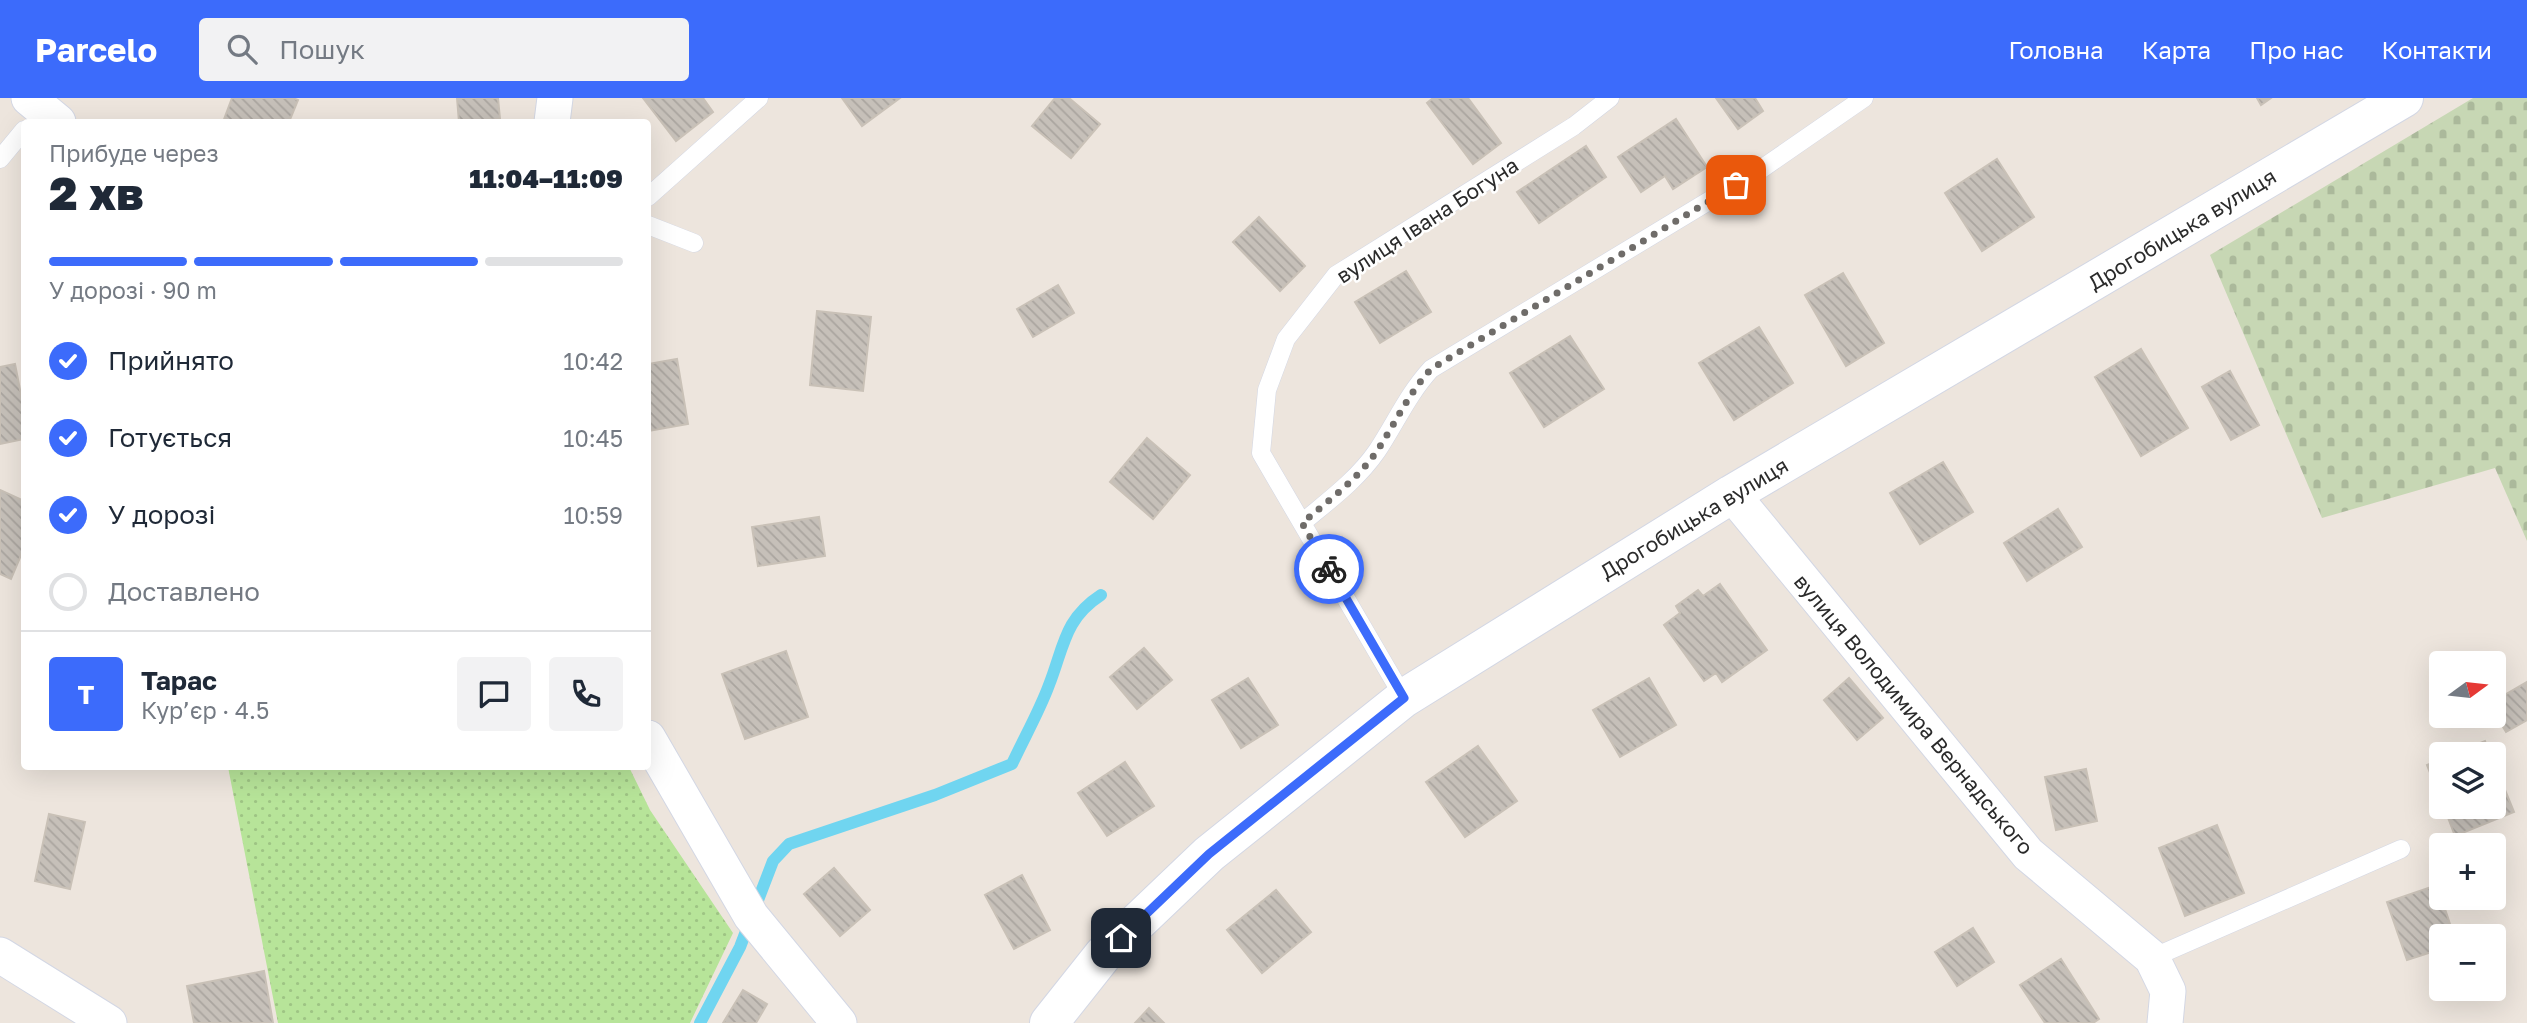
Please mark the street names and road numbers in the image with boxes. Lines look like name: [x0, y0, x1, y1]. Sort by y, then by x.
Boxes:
street label: вулиця Івана Богуна: [1331, 151, 1523, 289]
street label: Дрогобицька вулиця: [2083, 163, 2281, 295]
street label: Дрогобицька вулиця: [1595, 452, 1793, 584]
street label: вулиця Володимира Вернадського: [1789, 568, 2039, 860]

